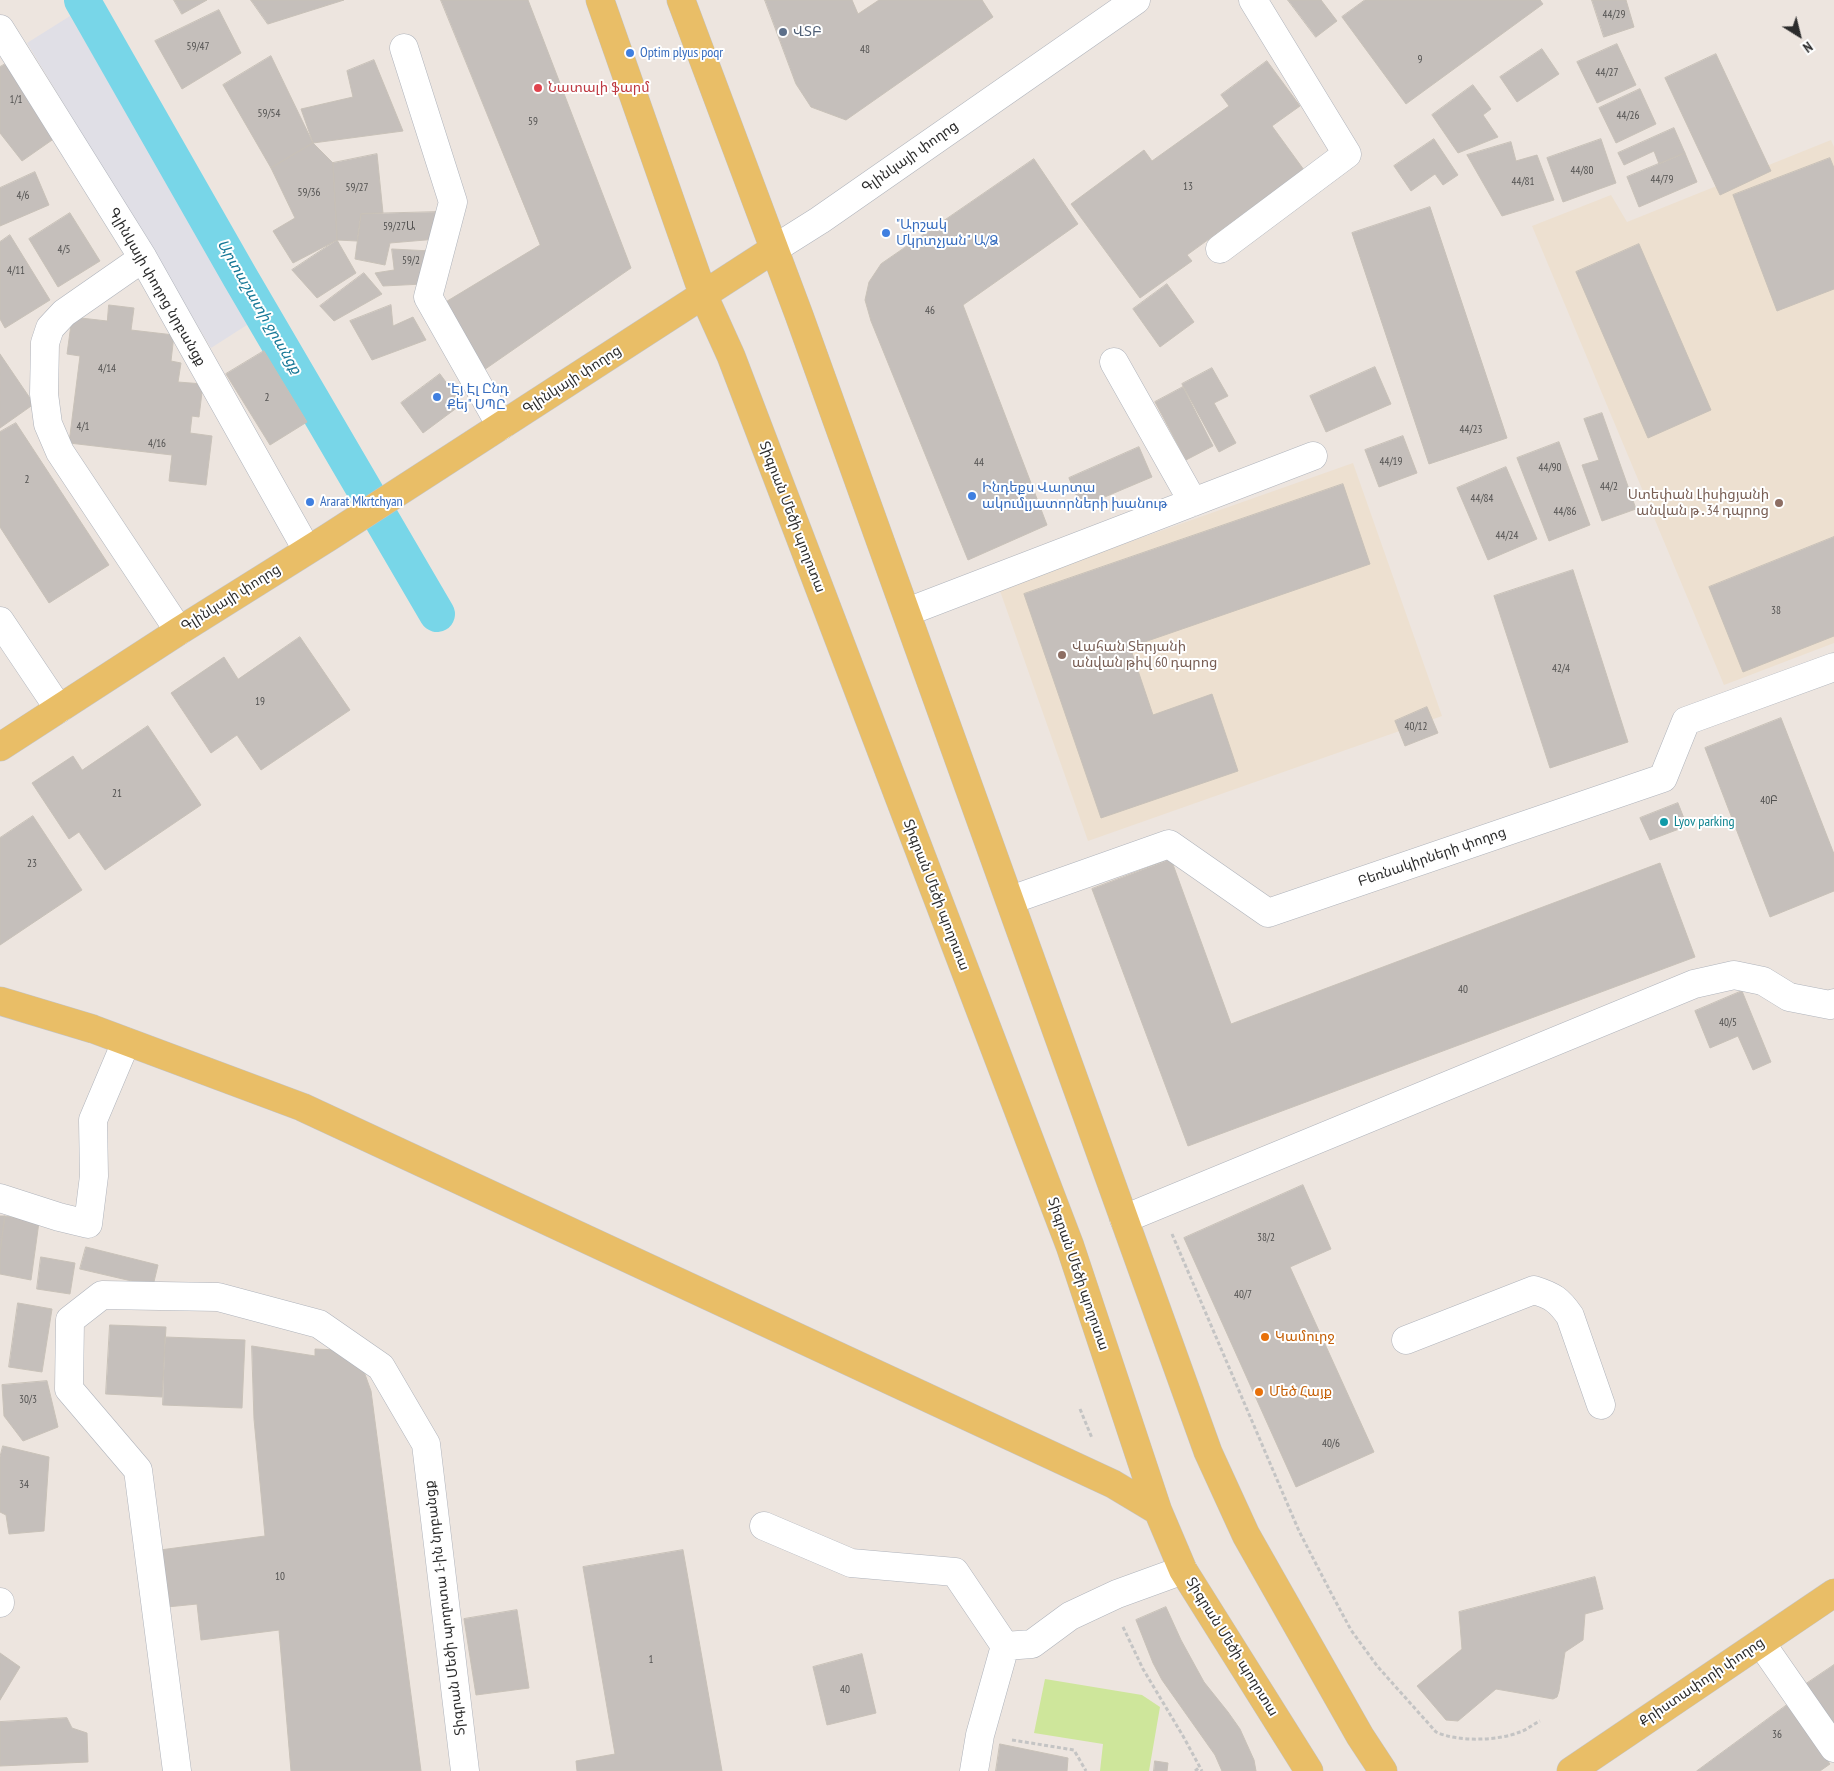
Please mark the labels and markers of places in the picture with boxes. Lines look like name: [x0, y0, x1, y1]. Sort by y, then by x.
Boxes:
place label: ՎՏԲ: [793, 24, 822, 40]
marker: ՎՏԲ: [777, 26, 789, 38]
place label: Optim plyus poqr: [640, 45, 723, 61]
marker: Optim plyus poqr: [624, 47, 636, 59]
place label: Նատալի ֆարմ: [548, 80, 650, 96]
marker: Նատալի ֆարմ: [532, 82, 544, 94]
place label: "Արշակ Մկրտչյան" Ա/Ձ: [896, 217, 999, 250]
marker: "Արշակ Մկրտչյան" Ա/Ձ: [880, 227, 892, 239]
place label: "Էյ Էլ Ընդ Քեյ" ՍՊԸ: [447, 381, 509, 414]
marker: "Էյ Էլ Ընդ Քեյ" ՍՊԸ: [431, 391, 443, 403]
place label: Ինդեքս Վարտա ակումլյատորների խանութ: [982, 480, 1167, 512]
place label: Ստեփան Լիսիցյանի անվան թ․34 դպրոց: [1628, 487, 1769, 520]
marker: Ինդեքս Վարտա ակումլյատորների խանութ: [966, 490, 978, 502]
place label: Ararat Mkrtchyan: [320, 494, 403, 510]
marker: Ararat Mkrtchyan: [304, 496, 316, 508]
marker: Ստեփան Լիսիցյանի անվան թ․34 դպրոց: [1773, 497, 1785, 509]
place label: Վահան Տերյանի անվան թիվ 60 դպրոց: [1072, 639, 1217, 672]
marker: Վահան Տերյանի անվան թիվ 60 դպրոց: [1056, 649, 1068, 661]
place label: Lyov parking: [1674, 814, 1734, 830]
marker: Lyov parking: [1658, 816, 1670, 828]
place label: Կամուրջ: [1275, 1329, 1334, 1345]
marker: Կամուրջ: [1259, 1331, 1271, 1343]
place label: Մեծ Հայք: [1269, 1384, 1332, 1400]
marker: Մեծ Հայք: [1253, 1386, 1265, 1398]

